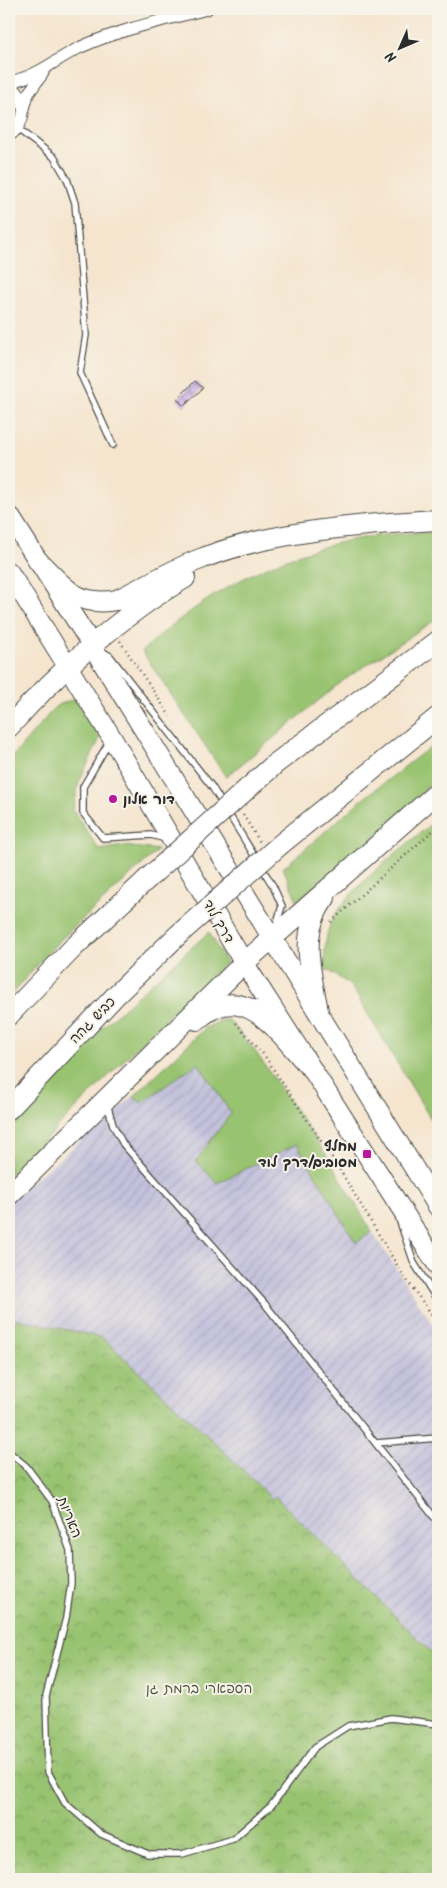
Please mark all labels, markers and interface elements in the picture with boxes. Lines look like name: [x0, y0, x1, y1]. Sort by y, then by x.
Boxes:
north arrow: [374, 22, 424, 72]
text: N: [380, 45, 402, 67]
place label: דור אלון: [123, 789, 175, 811]
marker: דור אלון: [107, 793, 119, 805]
street label: דרך לוד: [197, 895, 240, 948]
street label: כביש גהה: [64, 992, 121, 1049]
place label: מחלף מסובים/דרך לוד: [258, 1136, 357, 1174]
marker: מחלף מסובים/דרך לוד: [361, 1148, 373, 1160]
street label: האריות: [50, 1492, 87, 1542]
park label: הספארי ברמת גן: [146, 1678, 252, 1700]

